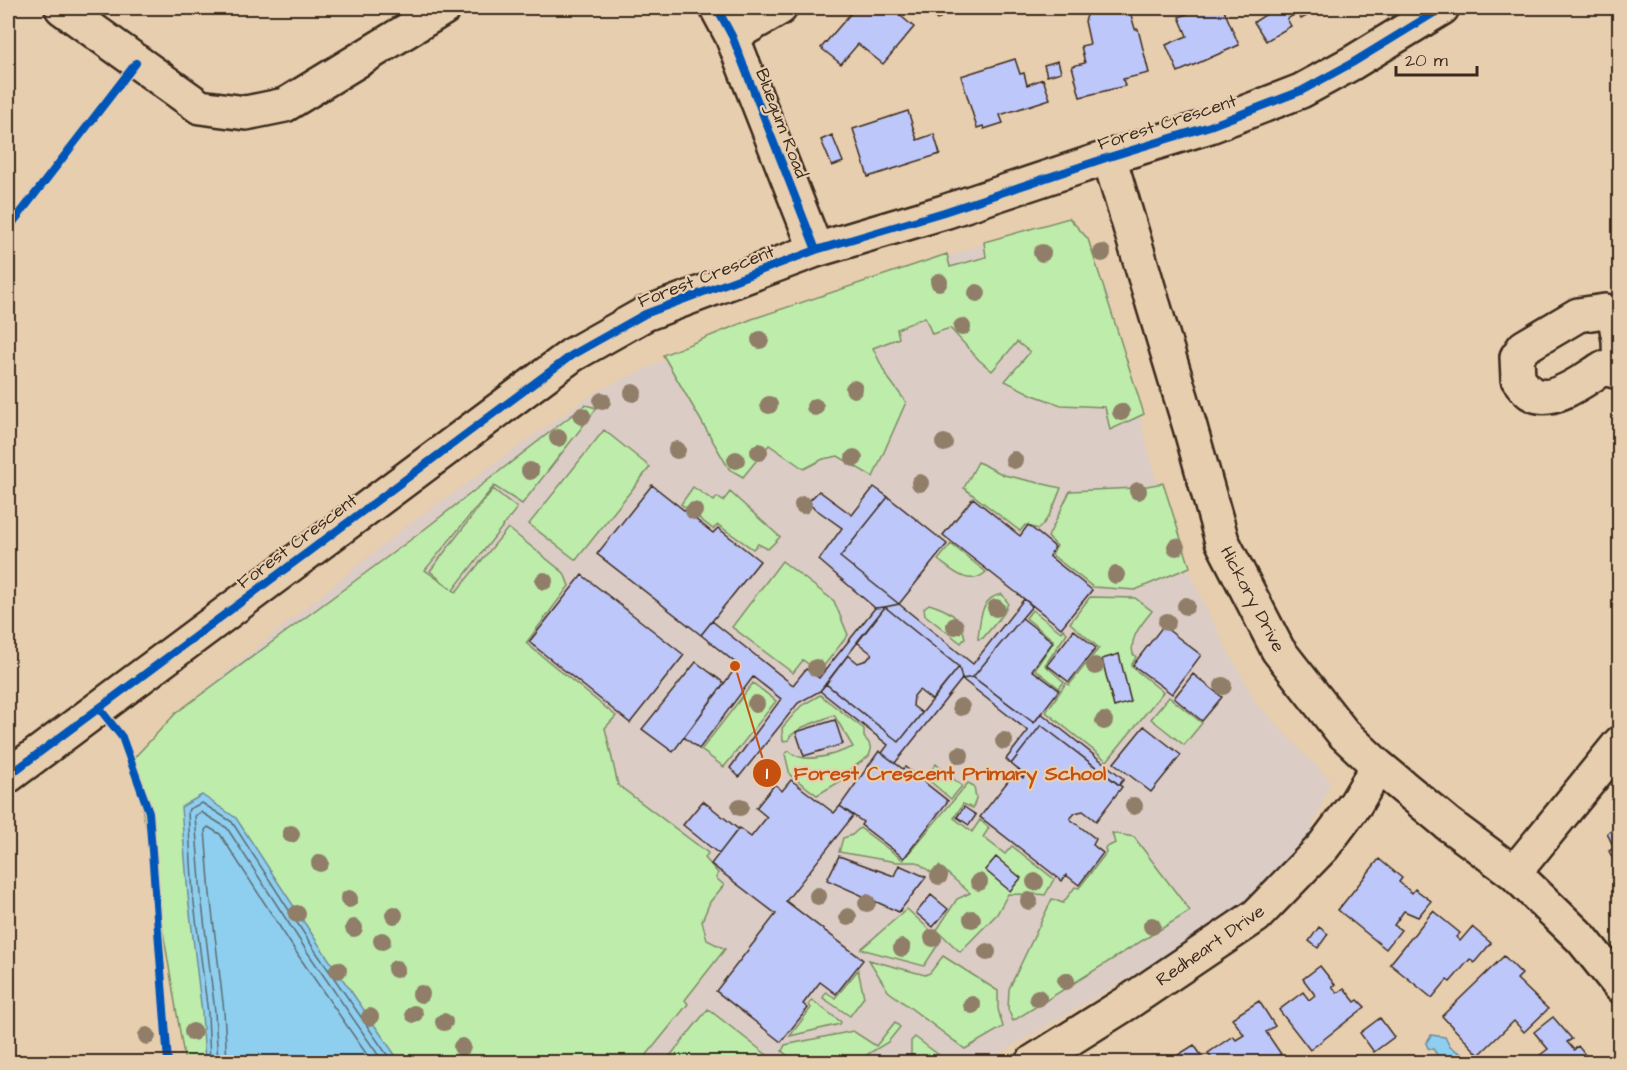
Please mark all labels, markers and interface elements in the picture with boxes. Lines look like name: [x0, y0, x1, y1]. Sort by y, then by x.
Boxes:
scale bar: [1396, 39, 1477, 77]
text: 20 m: [1405, 48, 1448, 73]
street label: Bluegum Road: [748, 65, 814, 182]
street label: Forest Crescent: [1095, 88, 1240, 157]
street label: Forest Crescent: [634, 239, 779, 314]
street label: Forest Crescent: [232, 487, 363, 595]
street label: Hickory Drive: [1213, 542, 1291, 657]
callout: Forest Crescent Primary School: [752, 754, 1119, 792]
text: Forest Crescent Primary School: [794, 760, 1106, 789]
text: 1: [766, 761, 769, 786]
street label: Redheart Drive: [1151, 898, 1270, 992]

